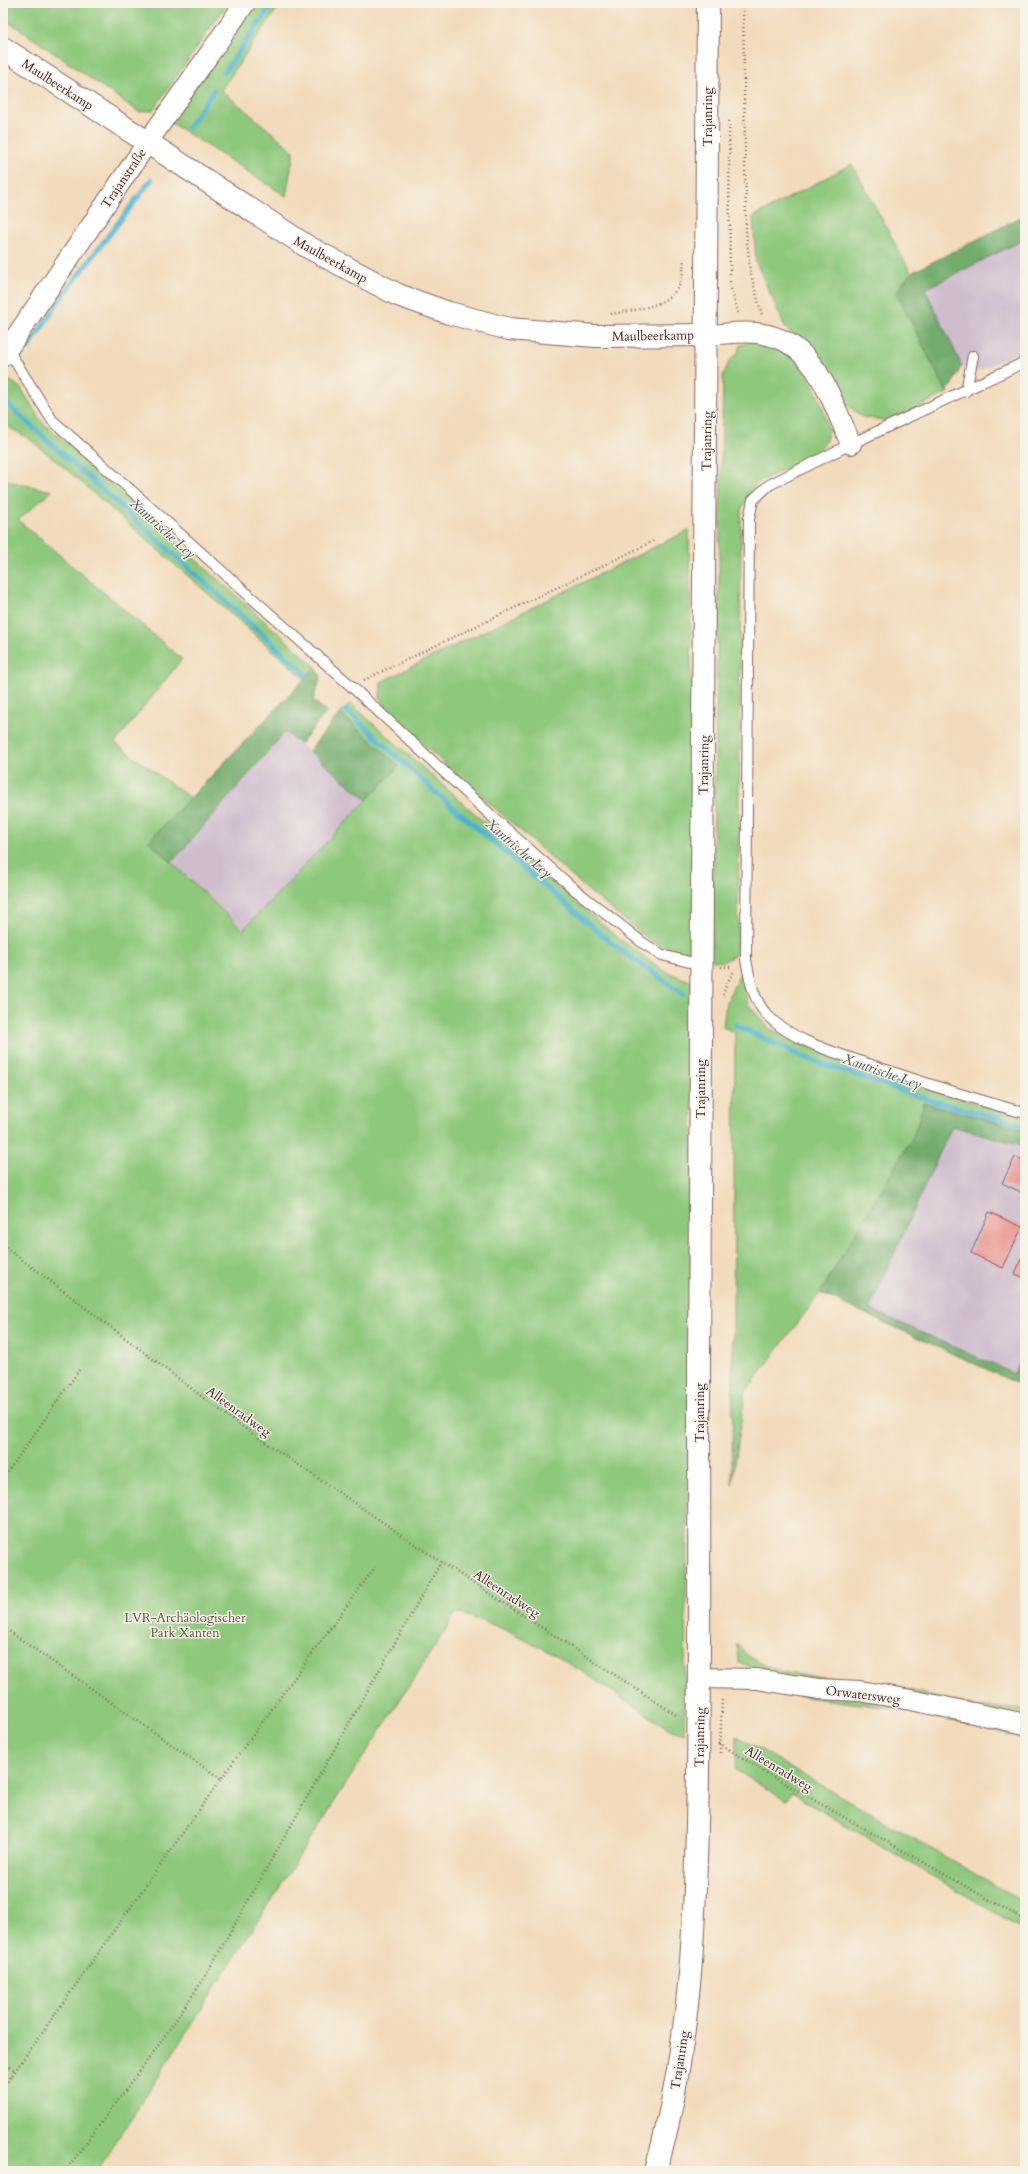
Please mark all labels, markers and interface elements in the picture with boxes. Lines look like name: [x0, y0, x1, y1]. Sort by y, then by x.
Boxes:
street label: Maulbeerkamp: [18, 55, 97, 115]
street label: Trajanring: [699, 86, 717, 147]
street label: Trajanstraße: [97, 145, 151, 212]
street label: Maulbeerkamp: [290, 232, 371, 288]
street label: Maulbeerkamp: [612, 326, 694, 346]
street label: Trajanring: [697, 410, 717, 471]
water label: Xantrische Ley: [126, 494, 200, 563]
street label: Trajanring: [694, 734, 714, 795]
water label: Xantrische Ley: [481, 814, 556, 883]
water label: Xantrische Ley: [840, 1049, 924, 1094]
street label: Trajanring: [692, 1058, 710, 1119]
street label: Alleenradweg: [202, 1382, 275, 1442]
street label: Trajanring: [691, 1382, 709, 1443]
street label: Alleenradweg: [470, 1566, 544, 1622]
park label: LVR-Archäologischer Park Xanten: [124, 1609, 246, 1642]
street label: Orwatersweg: [825, 1682, 902, 1709]
street label: Trajanring: [690, 1706, 710, 1767]
street label: Alleenradweg: [741, 1742, 816, 1796]
street label: Trajanring: [666, 2029, 694, 2091]

